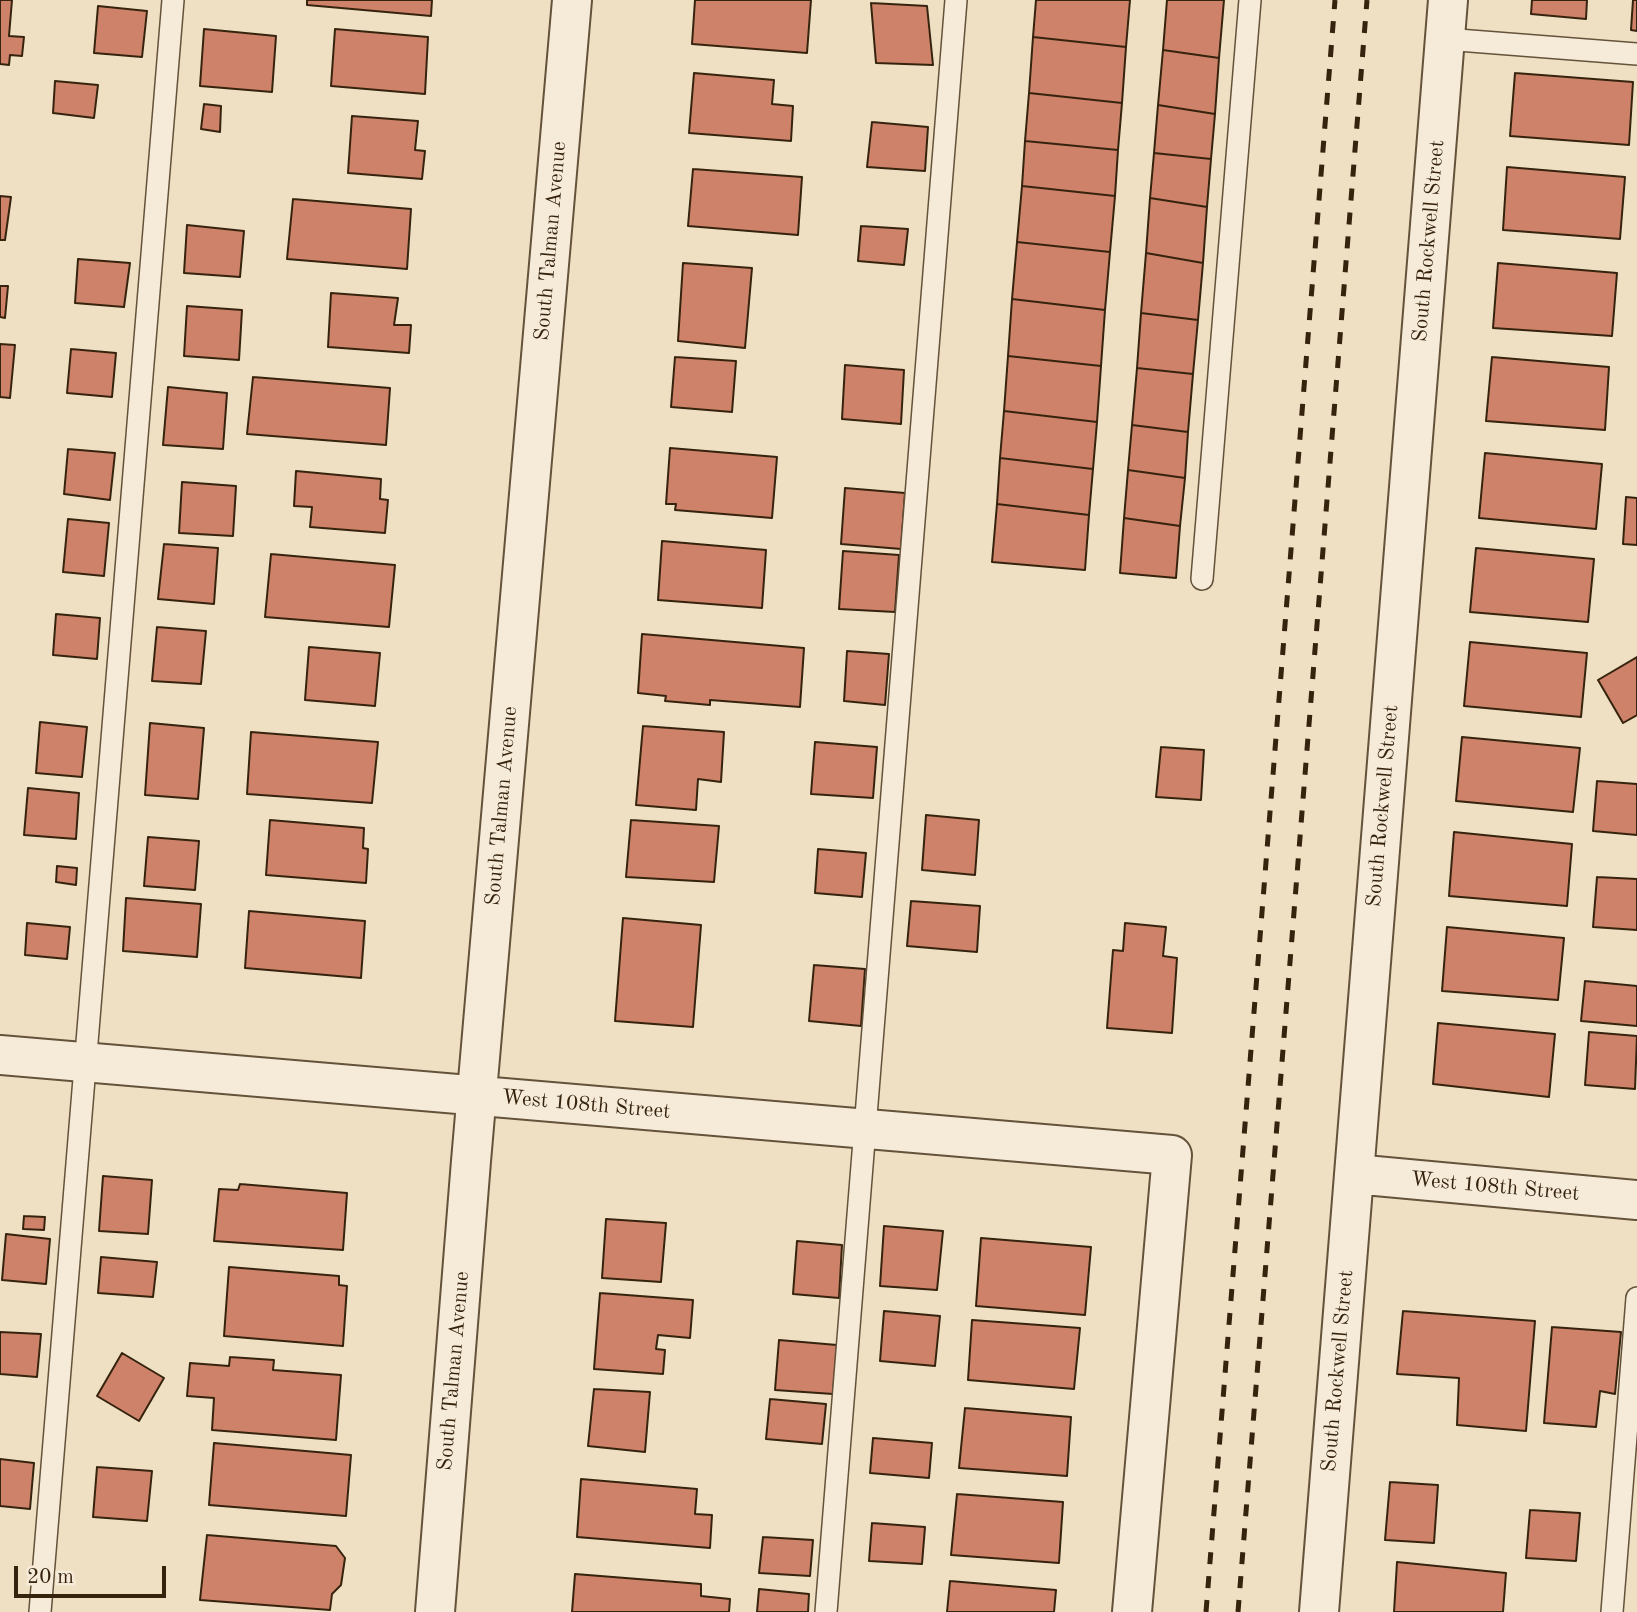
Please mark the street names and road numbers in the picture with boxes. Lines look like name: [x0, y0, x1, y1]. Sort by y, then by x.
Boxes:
street label: South Rockwell Street: [1408, 139, 1450, 343]
street label: South Talman Avenue: [530, 140, 572, 342]
street label: South Rockwell Street: [1362, 704, 1404, 908]
street label: South Talman Avenue: [481, 705, 523, 907]
street label: West 108th Street: [501, 1085, 671, 1125]
street label: West 108th Street: [1410, 1167, 1580, 1207]
street label: South Rockwell Street: [1317, 1269, 1359, 1473]
street label: South Talman Avenue: [433, 1270, 475, 1472]

